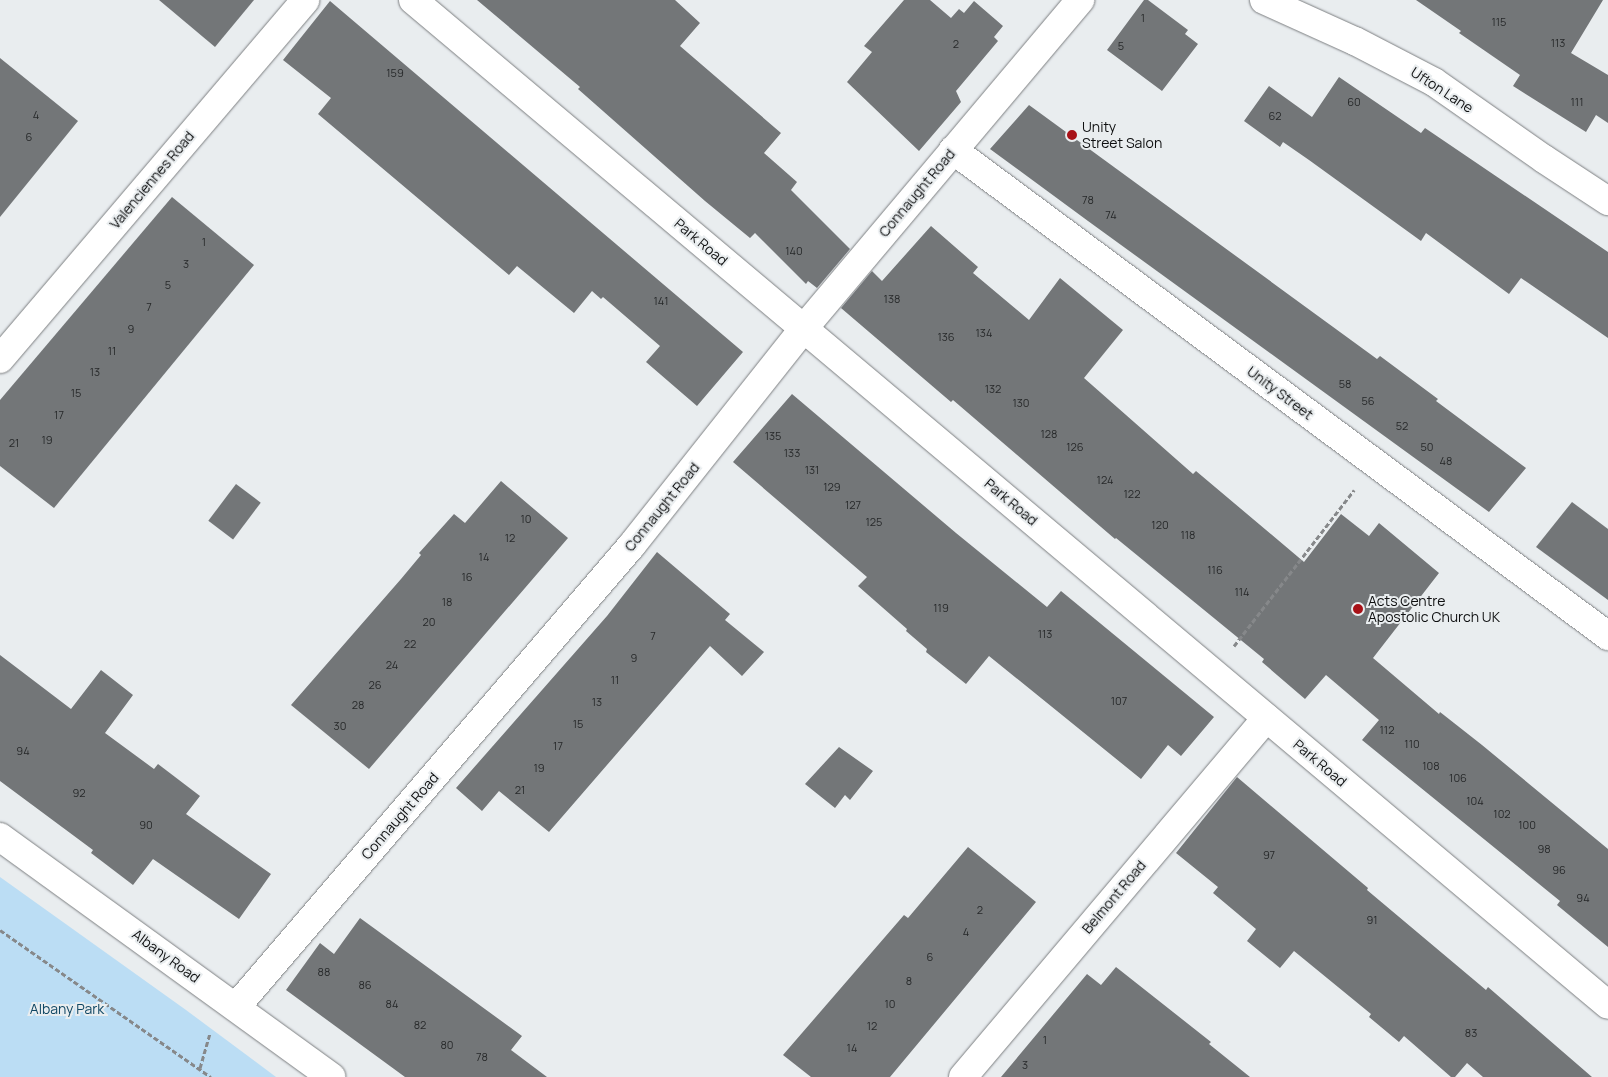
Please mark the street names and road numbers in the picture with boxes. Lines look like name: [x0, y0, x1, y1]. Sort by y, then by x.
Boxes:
street label: Ufton Lane: [1408, 64, 1476, 116]
street label: Valenciennes Road: [106, 128, 198, 232]
street label: Connaught Road: [875, 146, 959, 240]
street label: Park Road: [671, 215, 731, 269]
street label: Unity Street: [1244, 363, 1316, 423]
street label: Connaught Road: [621, 459, 703, 555]
street label: Park Road: [981, 475, 1041, 529]
street label: Park Road: [1290, 736, 1350, 790]
street label: Connaught Road: [358, 769, 442, 863]
street label: Belmont Road: [1079, 857, 1149, 937]
street label: Albany Road: [129, 926, 203, 986]

